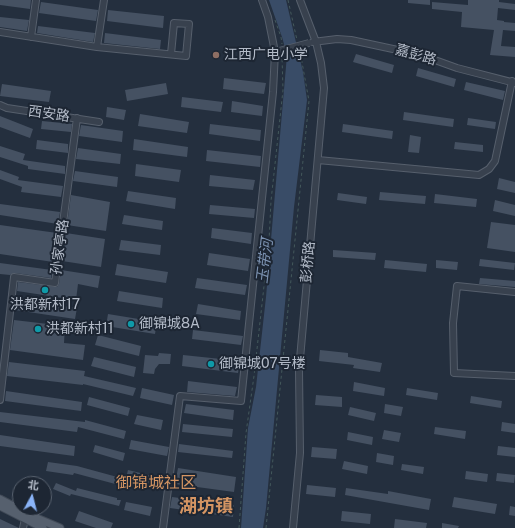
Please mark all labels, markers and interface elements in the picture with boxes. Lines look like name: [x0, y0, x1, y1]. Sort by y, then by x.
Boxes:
street label: 嘉彭路: [393, 41, 439, 69]
place label: 江西广电小学: [224, 47, 308, 63]
marker: 江西广电小学: [211, 50, 221, 60]
street label: 西安路: [27, 103, 71, 125]
street label: 孙家亭路: [48, 218, 72, 276]
water label: 玉带河: [253, 238, 277, 284]
street label: 彭桥路: [298, 240, 318, 284]
marker: 洪都新村17: [40, 285, 50, 295]
place label: 洪都新村17: [10, 297, 80, 313]
place label: 御锦城8A: [139, 316, 200, 332]
marker: 御锦城8A: [126, 319, 136, 329]
place label: 洪都新村11: [46, 321, 113, 337]
marker: 洪都新村11: [33, 324, 43, 334]
place label: 御锦城07号楼: [219, 356, 306, 372]
marker: 御锦城07号楼: [206, 359, 216, 369]
district label: 御锦城社区: [116, 473, 196, 493]
north arrow: [12, 476, 52, 516]
text: 北: [27, 478, 40, 492]
district label: 湖坊镇: [179, 495, 233, 517]

